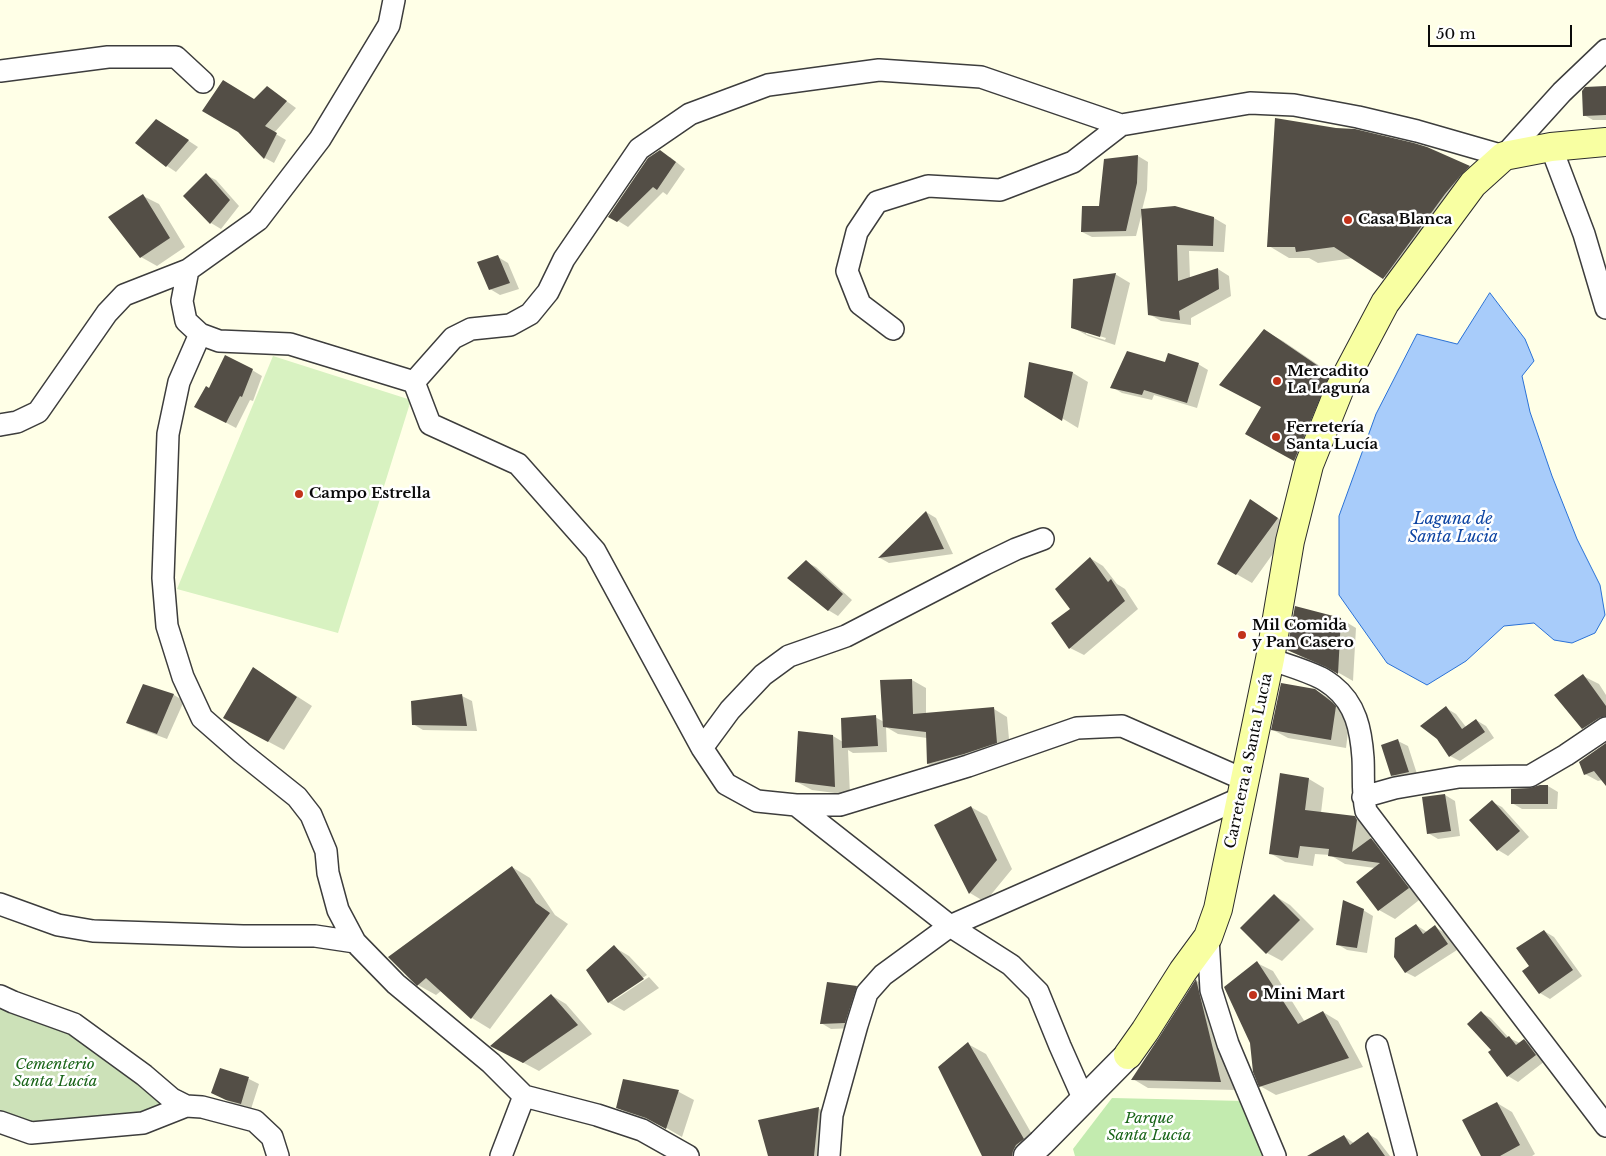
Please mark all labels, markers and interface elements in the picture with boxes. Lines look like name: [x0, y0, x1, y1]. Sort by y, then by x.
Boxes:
scale bar: [1431, 15, 1575, 47]
text: 50 m: [1436, 24, 1476, 43]
place label: Casa Blanca: [1358, 211, 1452, 229]
marker: Casa Blanca: [1342, 214, 1354, 226]
place label: Mercadito La Laguna: [1287, 363, 1370, 398]
marker: Mercadito La Laguna: [1271, 375, 1283, 387]
place label: Ferretería Santa Lucía: [1286, 419, 1378, 454]
marker: Ferretería Santa Lucía: [1270, 431, 1282, 443]
place label: Campo Estrella: [309, 485, 430, 503]
marker: Campo Estrella: [293, 488, 305, 500]
water label: Laguna de Santa Lucia: [1408, 509, 1498, 547]
place label: Mil Comida y Pan Casero: [1252, 617, 1354, 652]
marker: Mil Comida y Pan Casero: [1236, 629, 1248, 641]
street label: Carretera a Santa Lucía: [1222, 672, 1276, 850]
place label: Mini Mart: [1263, 986, 1345, 1004]
marker: Mini Mart: [1247, 989, 1259, 1001]
park label: Cementerio Santa Lucía: [13, 1056, 97, 1091]
park label: Parque Santa Lucía: [1107, 1110, 1191, 1145]

